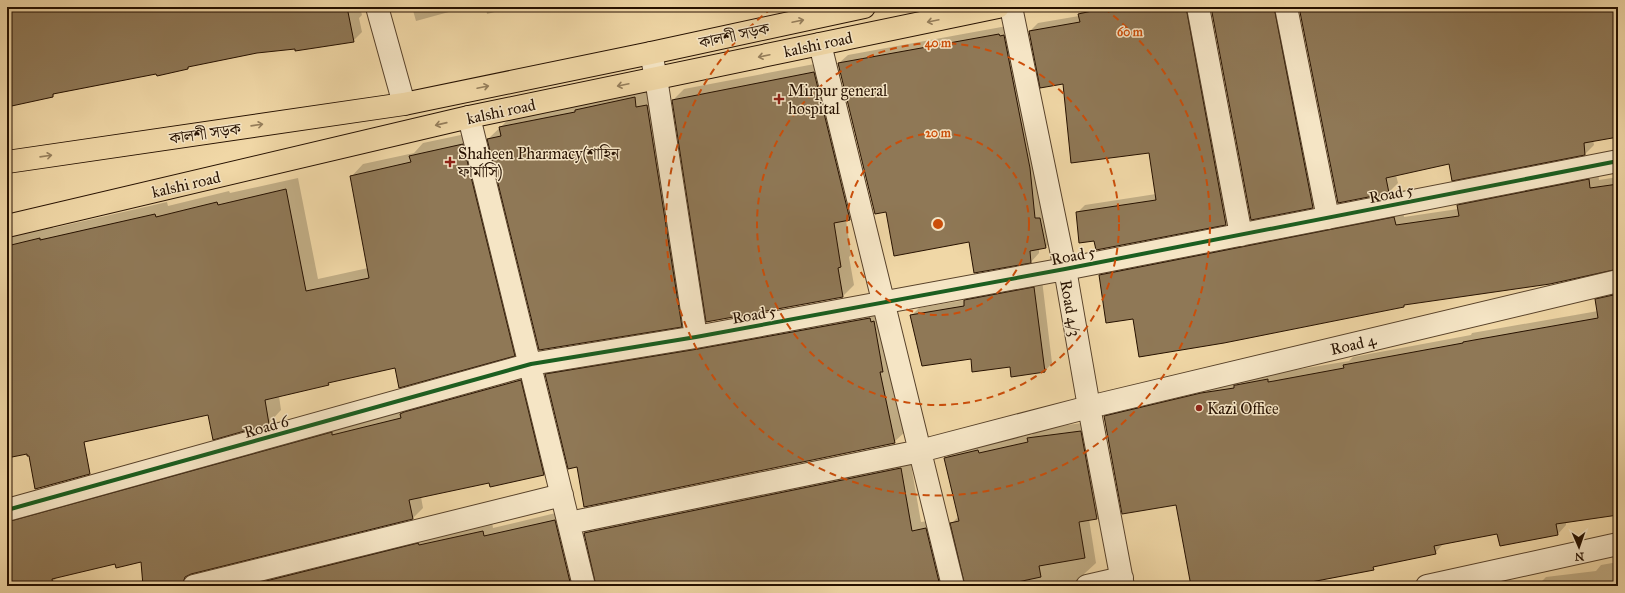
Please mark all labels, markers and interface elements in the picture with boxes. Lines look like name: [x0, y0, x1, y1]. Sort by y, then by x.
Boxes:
one-way arrow: [791, 17, 804, 25]
one-way arrow: [926, 17, 939, 25]
street label: কালশী সড়ক: [696, 19, 772, 52]
text: 60 m: [1117, 25, 1144, 39]
street label: kalshi road: [782, 28, 854, 61]
text: 40 m: [925, 36, 952, 51]
one-way arrow: [758, 52, 771, 60]
one-way arrow: [617, 81, 630, 89]
place label: Mirpur general hospital: [788, 81, 888, 118]
one-way arrow: [476, 83, 489, 91]
marker: Mirpur general hospital: [773, 93, 785, 105]
street label: kalshi road: [465, 95, 537, 128]
street label: কালশী সড়ক: [167, 119, 243, 148]
one-way arrow: [435, 120, 448, 128]
one-way arrow: [250, 121, 263, 129]
text: 20 m: [925, 126, 952, 140]
place label: Shaheen Pharmacy(শাহিন ফার্মাসি): [457, 144, 620, 182]
one-way arrow: [39, 152, 52, 160]
marker: Shaheen Pharmacy(শাহিন ফার্মাসি): [445, 157, 455, 167]
street label: kalshi road: [150, 167, 222, 202]
street label: Road 5: [1367, 180, 1416, 207]
centre of rings: [931, 217, 945, 231]
street label: Road 5: [1049, 242, 1098, 269]
street label: Road 4/3: [1056, 278, 1085, 338]
street label: Road 5: [730, 301, 778, 328]
street label: Road 4: [1328, 330, 1379, 359]
place label: Kazi Office: [1207, 399, 1279, 418]
marker: Kazi Office: [1194, 403, 1204, 413]
street label: Road 6: [242, 411, 292, 442]
north arrow: [1559, 527, 1599, 567]
text: N: [1574, 550, 1584, 563]

